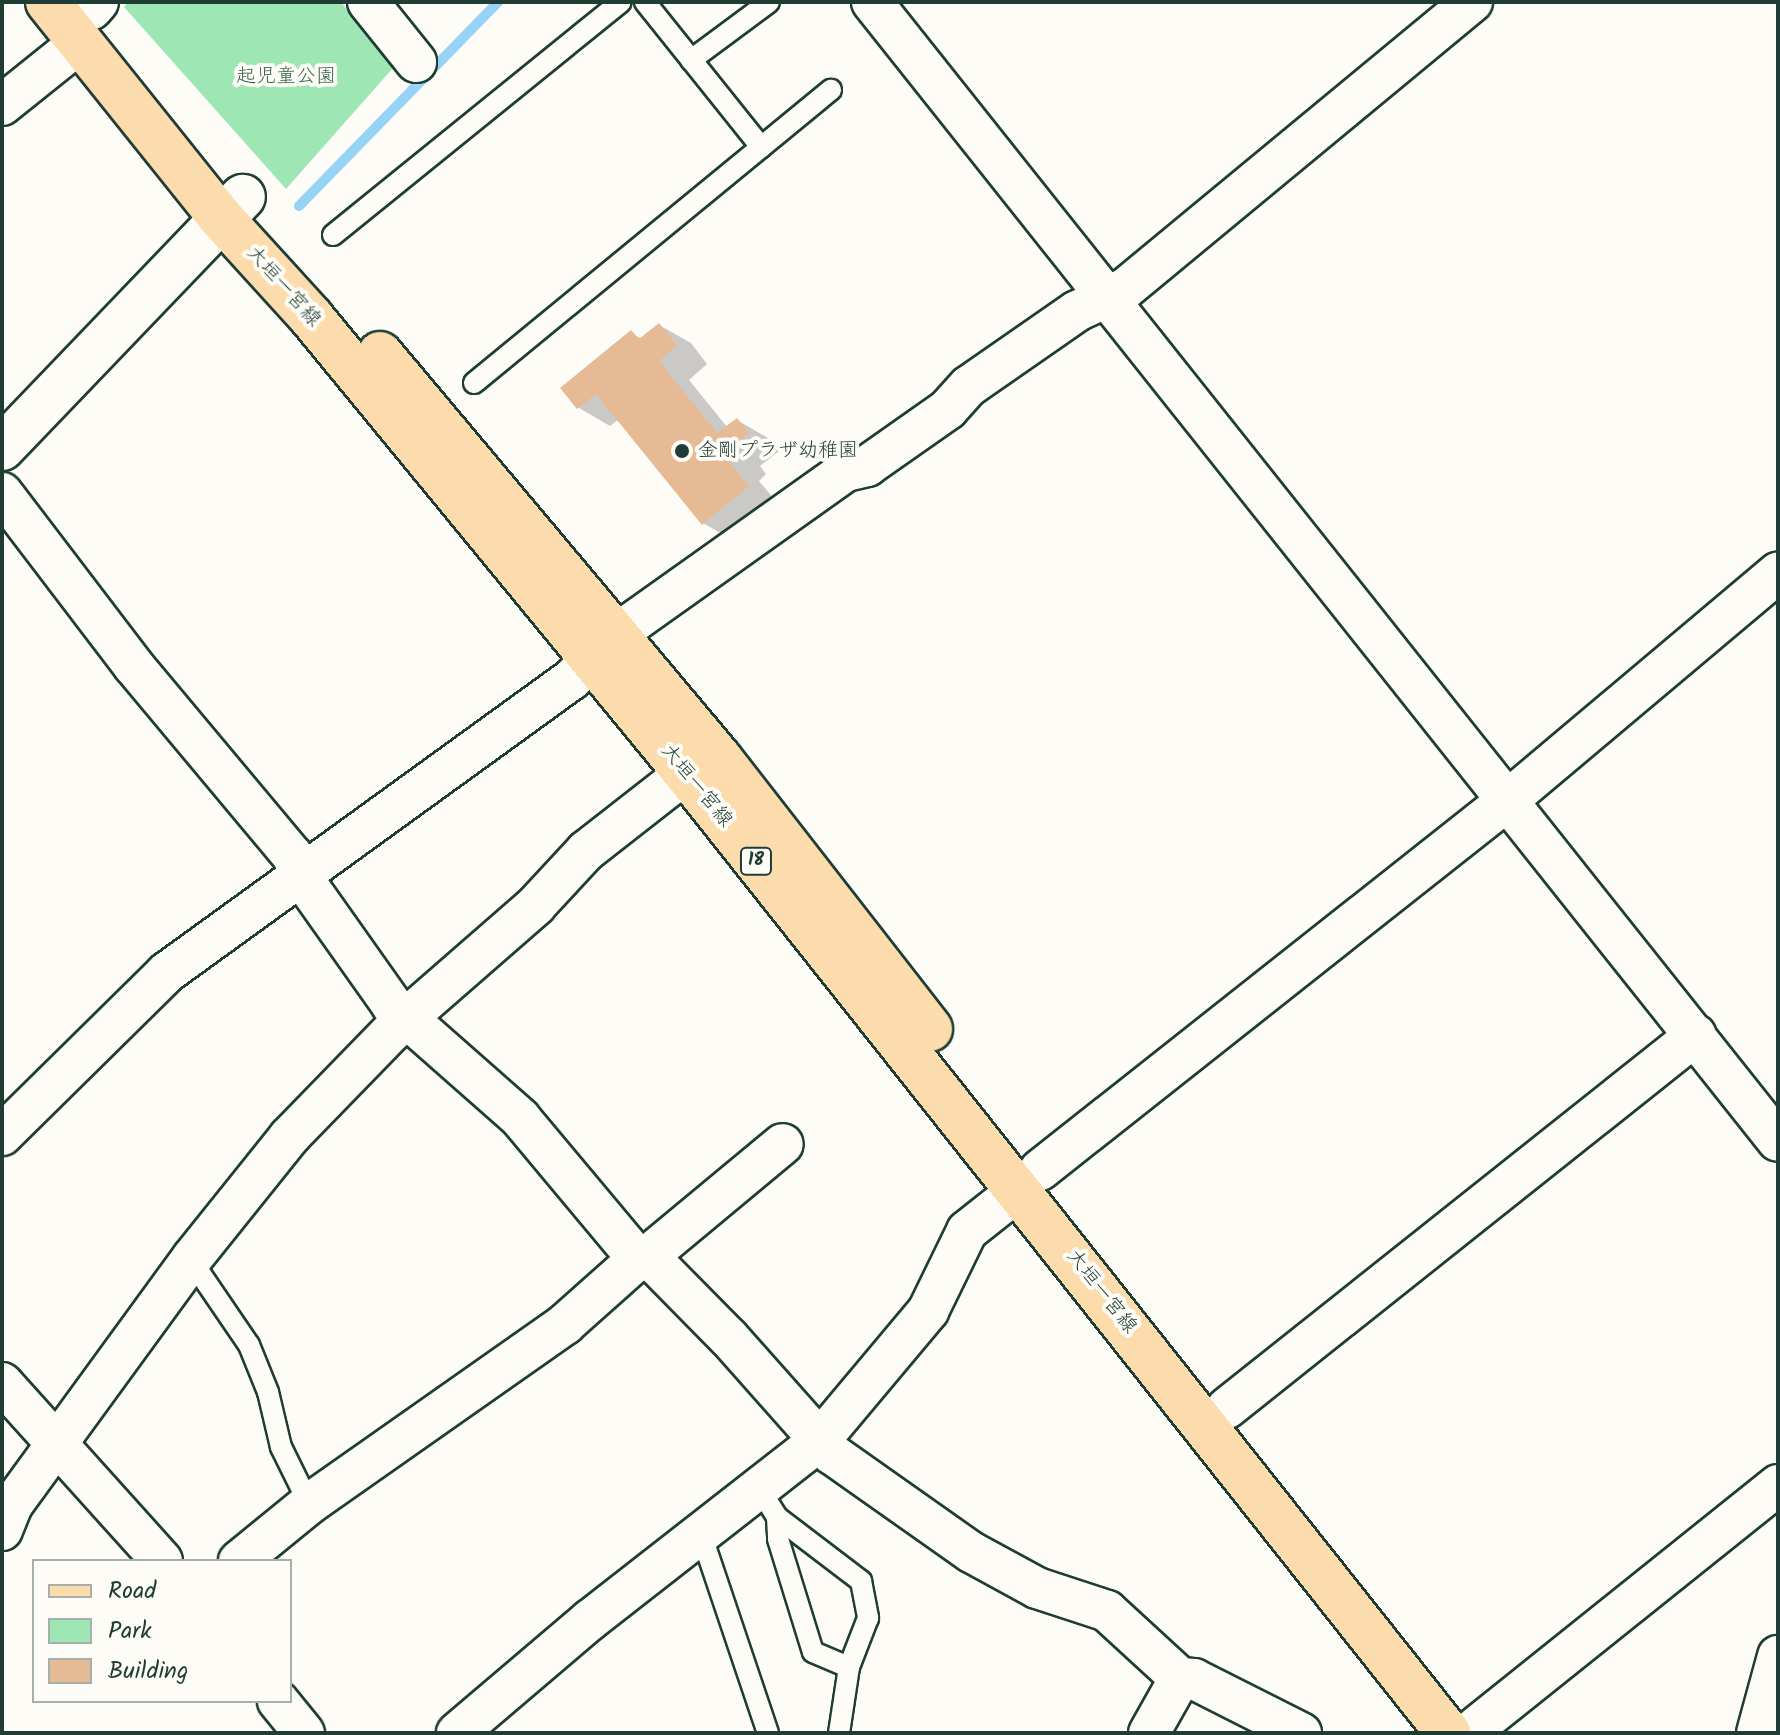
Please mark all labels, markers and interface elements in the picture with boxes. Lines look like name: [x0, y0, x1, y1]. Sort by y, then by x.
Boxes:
park label: 起児童公園: [236, 65, 336, 89]
street label: 大垣一宮線: [241, 242, 325, 332]
place label: 金剛プラザ幼稚園: [698, 439, 858, 463]
marker: 金剛プラザ幼稚園: [673, 442, 691, 460]
street label: 大垣一宮線: [655, 740, 737, 832]
road number: 18: [738, 847, 774, 875]
street label: 大垣一宮線: [1061, 1245, 1141, 1339]
legend: [32, 1559, 292, 1703]
text: Road: [108, 1572, 156, 1611]
text: Park: [108, 1612, 152, 1651]
text: Building: [108, 1652, 188, 1691]

